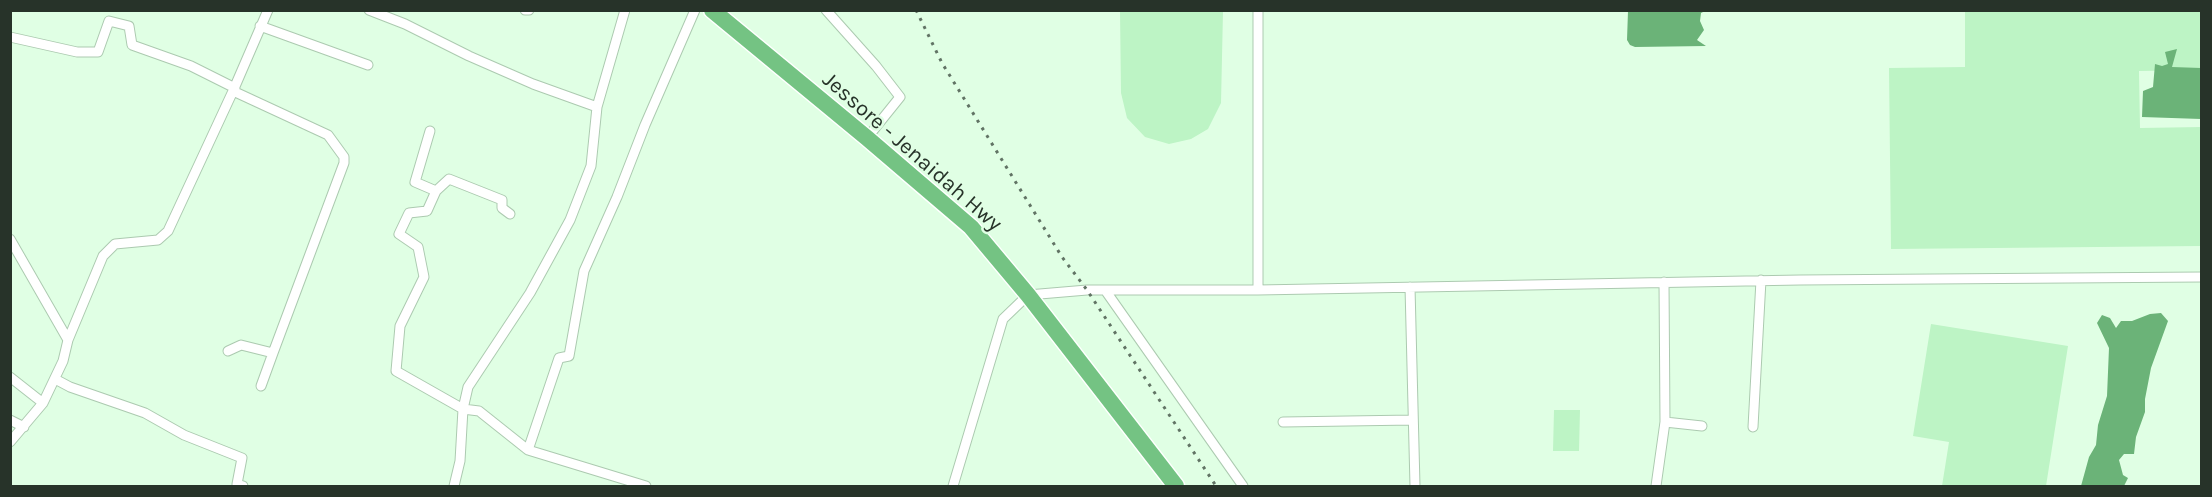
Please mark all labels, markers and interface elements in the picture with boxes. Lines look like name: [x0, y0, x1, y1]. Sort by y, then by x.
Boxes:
street label: Jessore - Jenaidah Hwy: [817, 67, 1007, 237]

